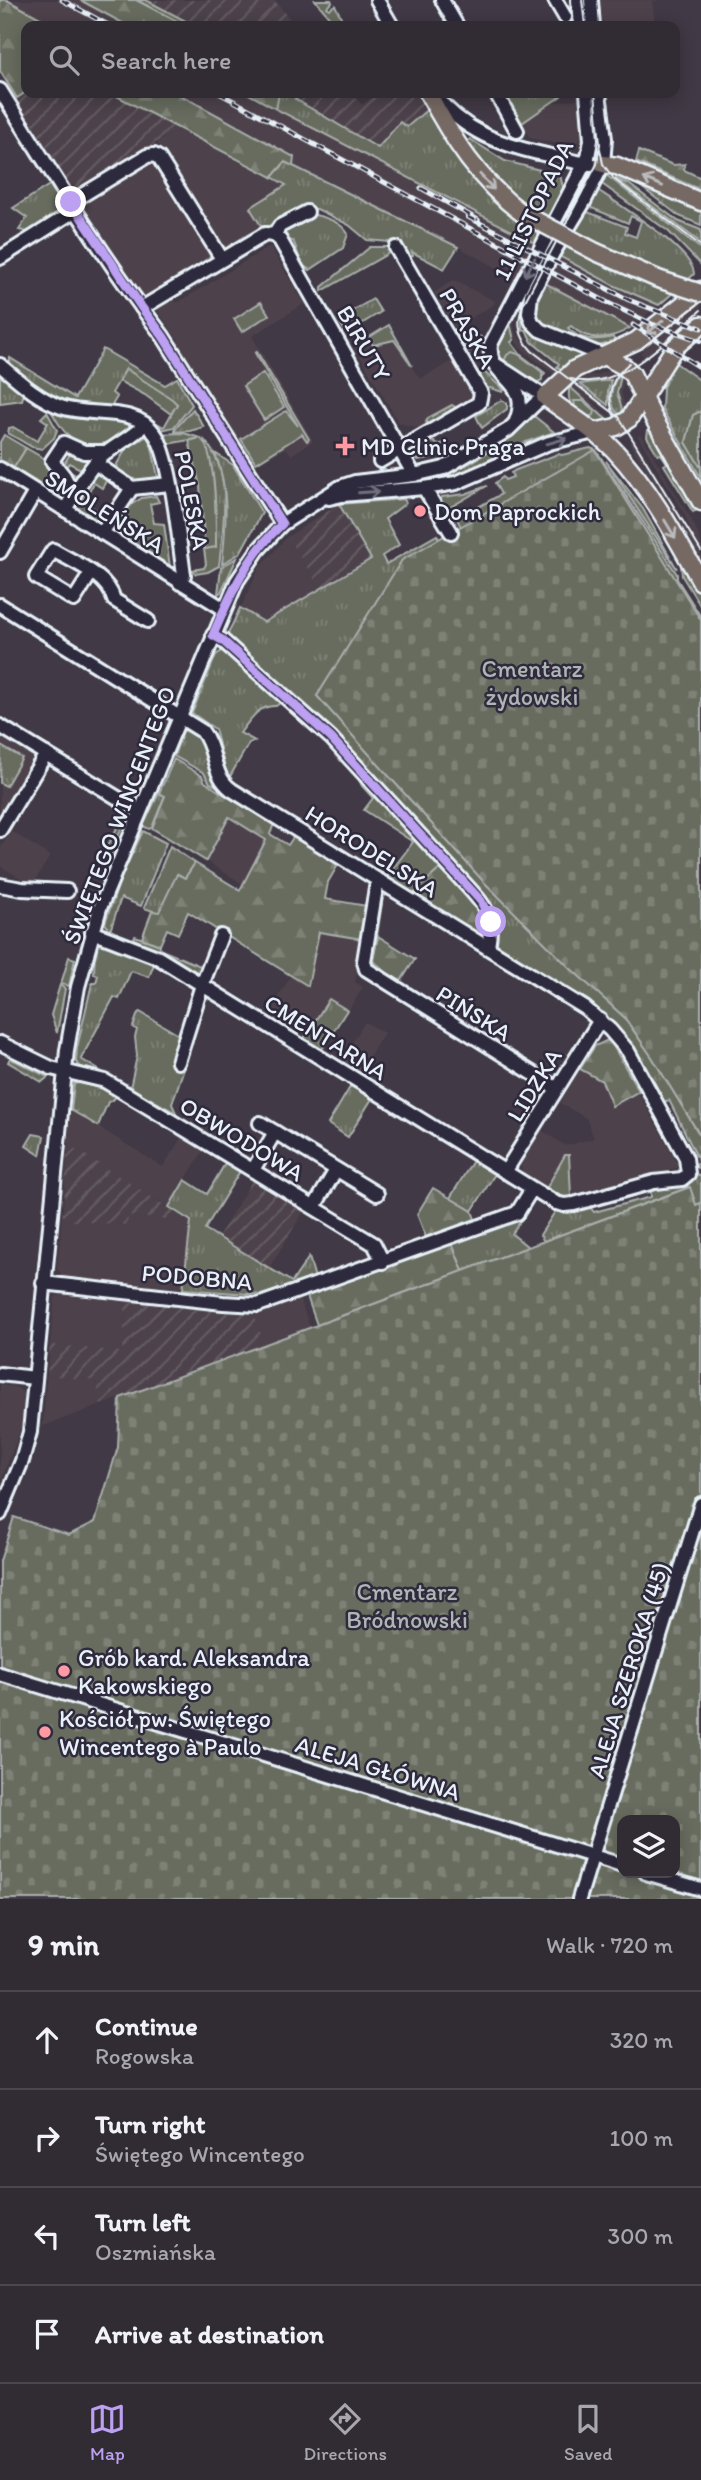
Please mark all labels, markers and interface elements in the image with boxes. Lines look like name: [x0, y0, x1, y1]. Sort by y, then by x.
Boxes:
search box: [21, 21, 680, 98]
icon: search: [45, 41, 83, 79]
text: Search here: [101, 44, 231, 76]
street label: 11 LISTOPADA: [487, 135, 579, 285]
one-way arrow: [479, 173, 495, 191]
one-way arrow: [642, 174, 664, 187]
route end: [55, 186, 86, 217]
one-way arrow: [523, 256, 537, 277]
street label: PRASKA: [433, 283, 503, 373]
street label: BIRUTY: [331, 300, 397, 386]
one-way arrow: [646, 319, 664, 335]
place label: MD Clinic Praga: [361, 432, 525, 461]
one-way arrow: [545, 434, 567, 447]
marker: MD Clinic Praga: [335, 436, 355, 456]
street label: POLESKA: [168, 448, 216, 552]
street label: SMOLEŃSKA: [40, 463, 170, 559]
one-way arrow: [357, 486, 380, 499]
place label: Dom Paprockich: [434, 497, 601, 526]
marker: Dom Paprockich: [412, 503, 428, 519]
one-way arrow: [662, 519, 677, 538]
park label: Cmentarz żydowski: [482, 654, 583, 711]
street label: ŚWIĘTEGO WINCENTEGO: [56, 682, 182, 948]
street label: HORODELSKA: [300, 799, 444, 903]
route start: [475, 906, 506, 937]
street label: PIŃSKA: [431, 979, 517, 1047]
street label: CMENTARNA: [259, 988, 393, 1086]
street label: LIDZKA: [500, 1043, 568, 1127]
street label: OBWODOWA: [175, 1091, 309, 1187]
street label: PODOBNA: [140, 1258, 254, 1296]
street label: ALEJA SZEROKA (45): [581, 1559, 675, 1781]
park label: Cmentarz Bródnowski: [346, 1577, 468, 1634]
place label: Grób kard. Aleksandra Kakowskiego: [78, 1643, 310, 1700]
marker: Grób kard. Aleksandra Kakowskiego: [56, 1663, 72, 1679]
place label: Kościół pw. Świętego Wincentego à Paulo: [59, 1704, 271, 1761]
marker: Kościół pw. Świętego Wincentego à Paulo: [37, 1724, 53, 1740]
street label: ALEJA GŁÓWNA: [292, 1729, 464, 1807]
map controls: [617, 1815, 680, 1878]
button: layers: [617, 1815, 680, 1878]
text: 9 min: [28, 1926, 99, 1963]
text: Walk · 720 m: [546, 1931, 673, 1959]
text: Continue: [95, 2010, 198, 2042]
icon: ahead: [28, 2021, 66, 2059]
text: 320 m: [610, 2026, 673, 2054]
text: Rogowska: [95, 2042, 194, 2070]
text: Turn right: [95, 2108, 206, 2140]
icon: right: [28, 2119, 66, 2157]
text: 100 m: [609, 2124, 673, 2152]
text: Świętego Wincentego: [95, 2140, 305, 2168]
text: Turn left: [95, 2206, 191, 2238]
icon: left: [28, 2217, 66, 2255]
text: 300 m: [608, 2222, 673, 2250]
text: Oszmiańska: [95, 2238, 216, 2266]
icon: arrive: [28, 2315, 66, 2353]
text: Arrive at destination: [95, 2318, 324, 2350]
tab: Map: [88, 2400, 126, 2465]
tab: Directions: [303, 2400, 387, 2465]
tab: Saved: [564, 2400, 612, 2465]

